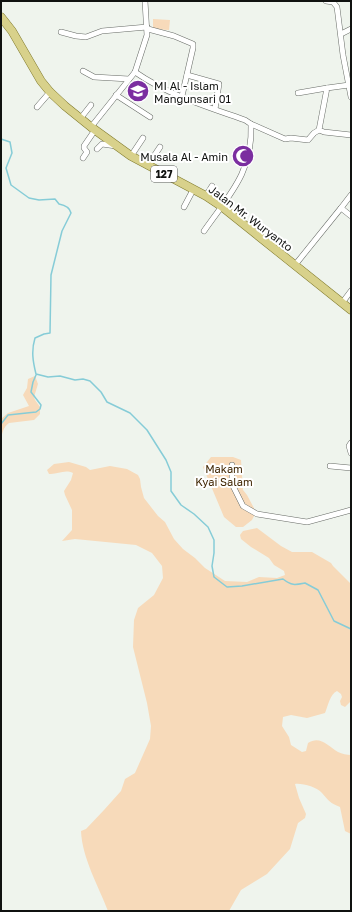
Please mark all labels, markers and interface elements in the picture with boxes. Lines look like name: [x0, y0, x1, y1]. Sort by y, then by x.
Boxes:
school or university icon: MI Al - Islam Mangunsari 01: [125, 78, 151, 104]
place label: MI Al - Islam Mangunsari 01: [154, 79, 231, 105]
mosque icon: Musala Al - Amin: [230, 143, 256, 169]
place label: Musala Al - Amin: [140, 150, 228, 163]
road number: 127: [151, 166, 177, 182]
street label: Jalan Mr. Wuryanto: [207, 182, 296, 254]
park label: Makam Kyai Salam: [195, 462, 253, 488]

